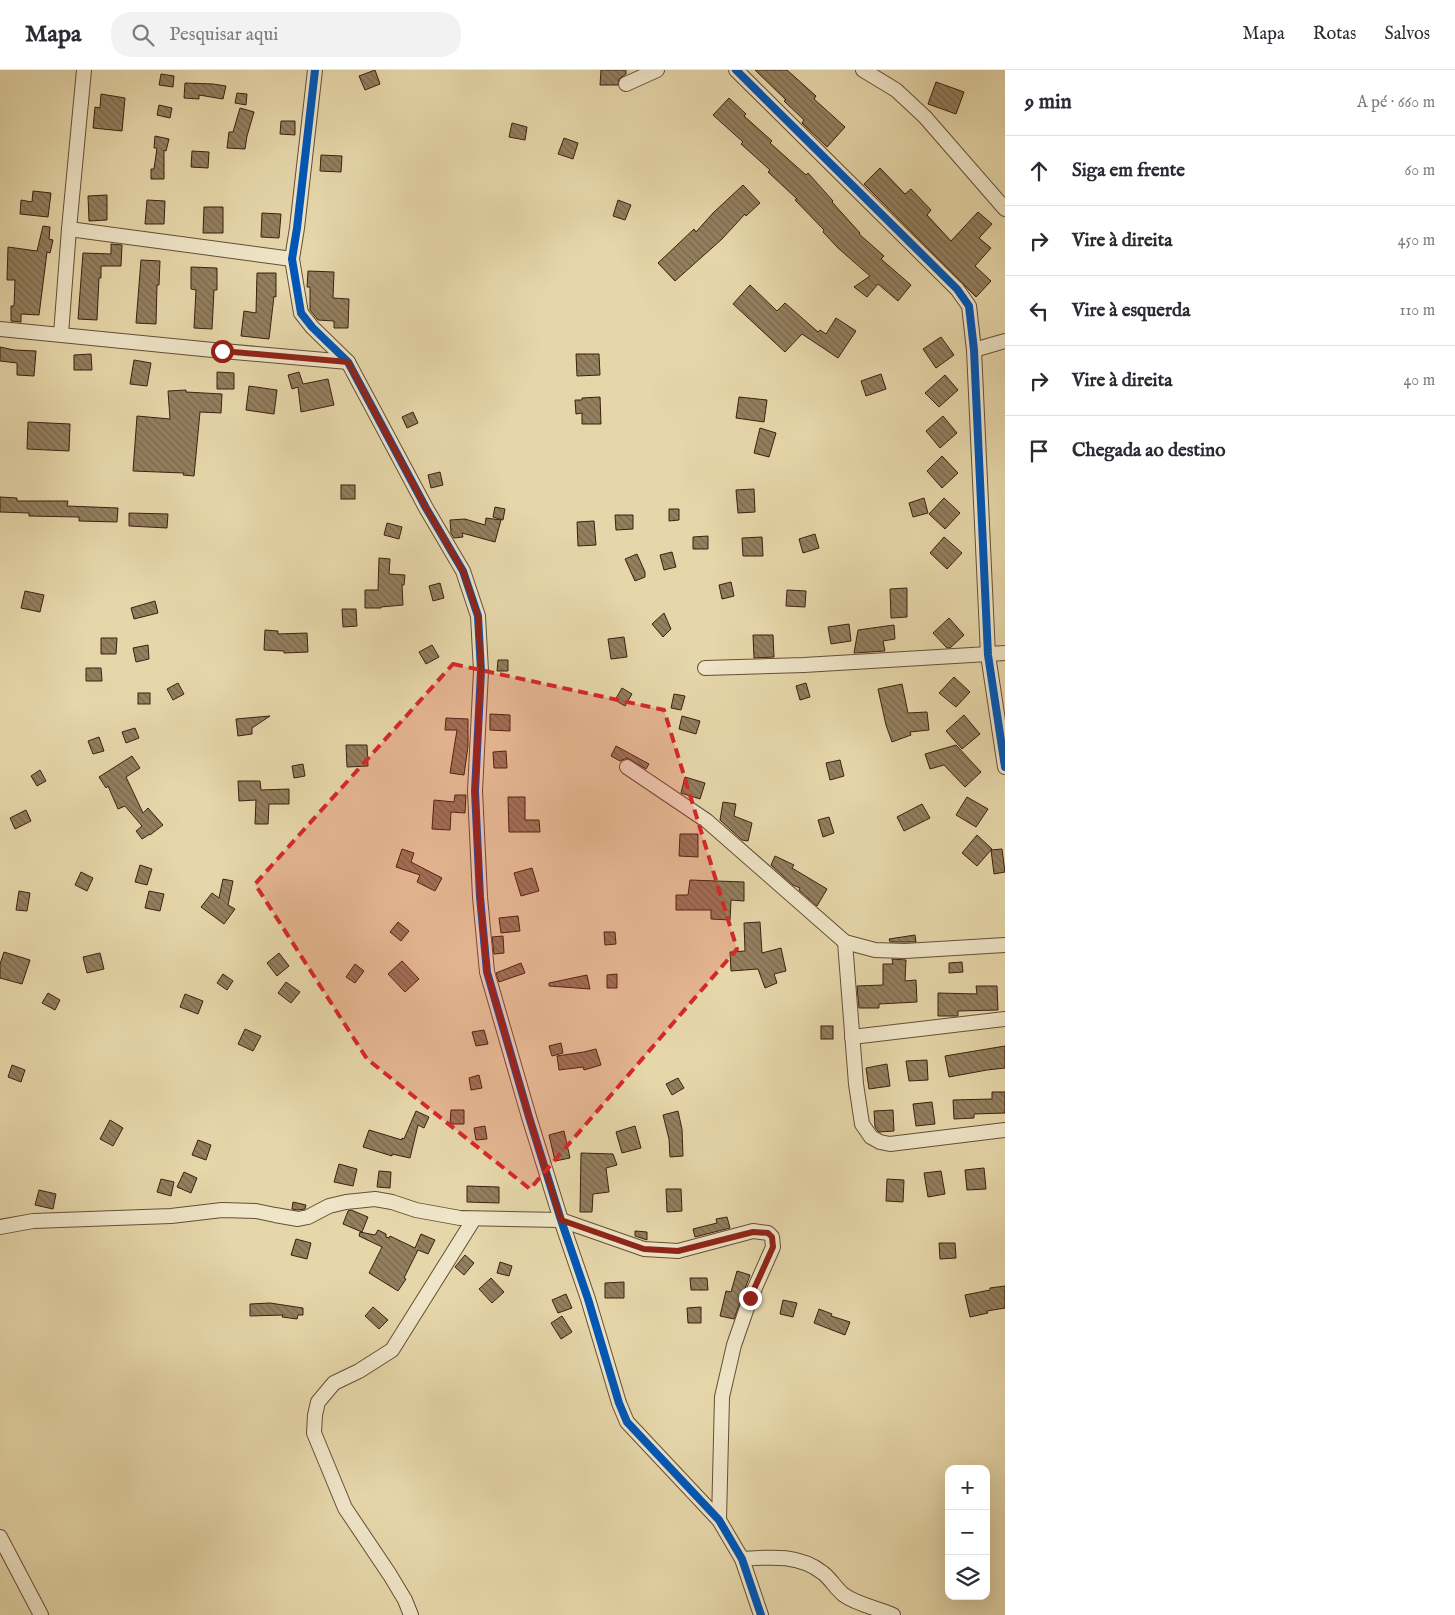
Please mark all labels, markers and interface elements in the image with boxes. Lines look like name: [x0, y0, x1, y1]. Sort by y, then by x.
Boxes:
search box: [111, 12, 461, 57]
text: Mapa: [25, 19, 81, 50]
icon: search: [129, 21, 157, 49]
text: Pesquisar aqui: [169, 23, 278, 47]
text: Mapa: [1243, 23, 1285, 46]
text: Rotas: [1313, 23, 1356, 46]
text: Salvos: [1384, 23, 1430, 46]
text: 9 min: [1025, 89, 1072, 116]
text: A pé · 660 m: [1357, 93, 1435, 113]
icon: ahead: [1025, 157, 1053, 185]
text: Siga em frente: [1072, 159, 1185, 183]
text: 60 m: [1405, 161, 1435, 181]
icon: right: [1025, 227, 1053, 255]
text: Vire à direita: [1072, 229, 1172, 253]
text: 450 m: [1398, 231, 1435, 251]
icon: left: [1025, 297, 1053, 325]
text: Vire à esquerda: [1072, 299, 1190, 323]
text: 110 m: [1399, 301, 1435, 321]
route start: [211, 340, 234, 363]
icon: right: [1025, 367, 1053, 395]
text: Vire à direita: [1072, 369, 1172, 393]
text: 40 m: [1403, 371, 1435, 391]
icon: arrive: [1025, 437, 1053, 465]
text: Chegada ao destino: [1072, 439, 1225, 463]
route end: [739, 1287, 762, 1310]
map controls: [945, 1465, 990, 1600]
button: +: [945, 1465, 990, 1510]
button: −: [945, 1510, 990, 1555]
button: layers: [945, 1555, 990, 1600]

